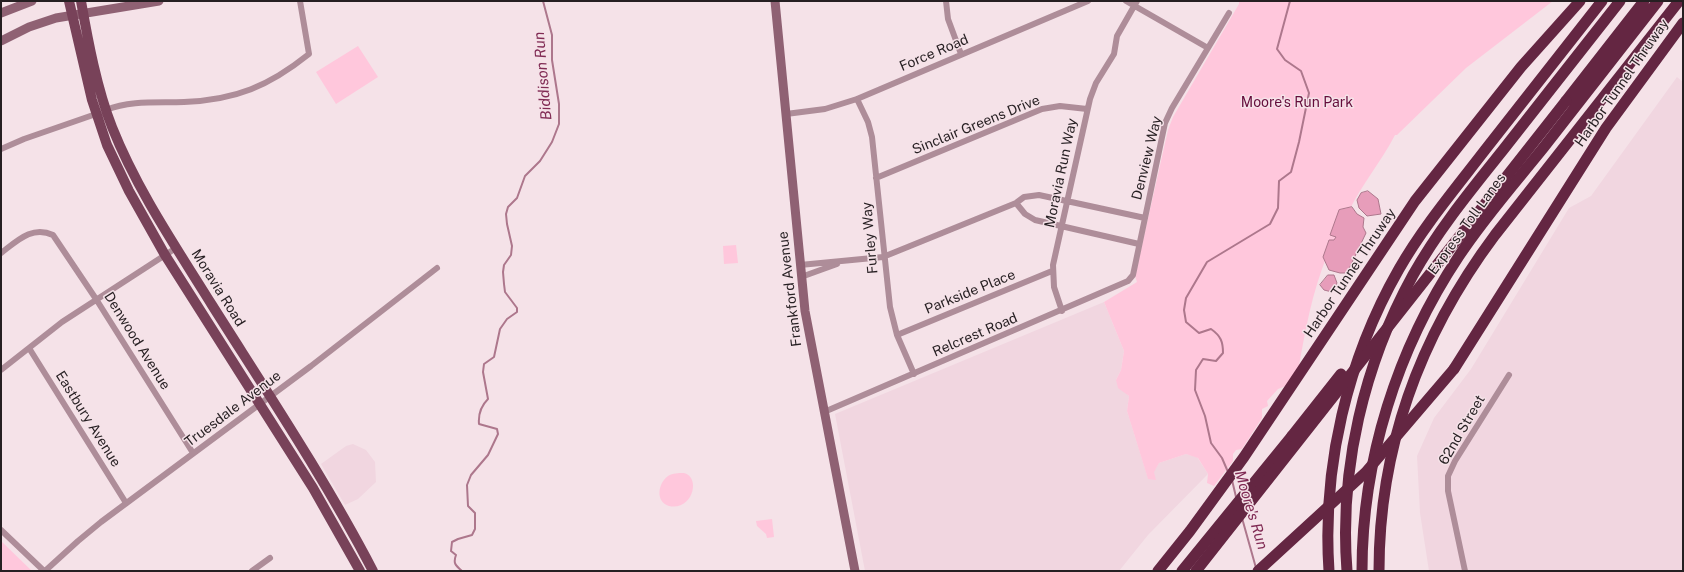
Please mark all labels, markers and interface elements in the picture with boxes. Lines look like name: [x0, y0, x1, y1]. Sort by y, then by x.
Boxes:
street label: Harbor Tunnel Thruway: [1571, 16, 1673, 150]
water label: Biddison Run: [530, 31, 556, 121]
street label: Force Road: [897, 31, 971, 75]
street label: Sinclair Greens Drive: [910, 92, 1042, 158]
park label: Moore's Run Park: [1241, 95, 1353, 111]
street label: Denview Way: [1128, 114, 1166, 202]
street label: Moravia Run Way: [1041, 117, 1081, 229]
street label: Express Toll Lanes: [1425, 170, 1509, 278]
street label: Furley Way: [858, 201, 882, 275]
street label: Harbor Tunnel Thruway: [1300, 205, 1400, 341]
street label: Frankford Avenue: [775, 230, 805, 348]
street label: Moravia Road: [188, 246, 248, 330]
street label: Parkside Place: [922, 266, 1018, 318]
street label: Denwood Avenue: [100, 289, 174, 393]
street label: Relcrest Road: [930, 310, 1020, 360]
street label: Truesdale Avenue: [182, 367, 284, 451]
street label: Eastbury Avenue: [52, 368, 124, 470]
street label: 62nd Street: [1435, 392, 1489, 468]
water label: Moore's Run: [1230, 468, 1272, 552]

